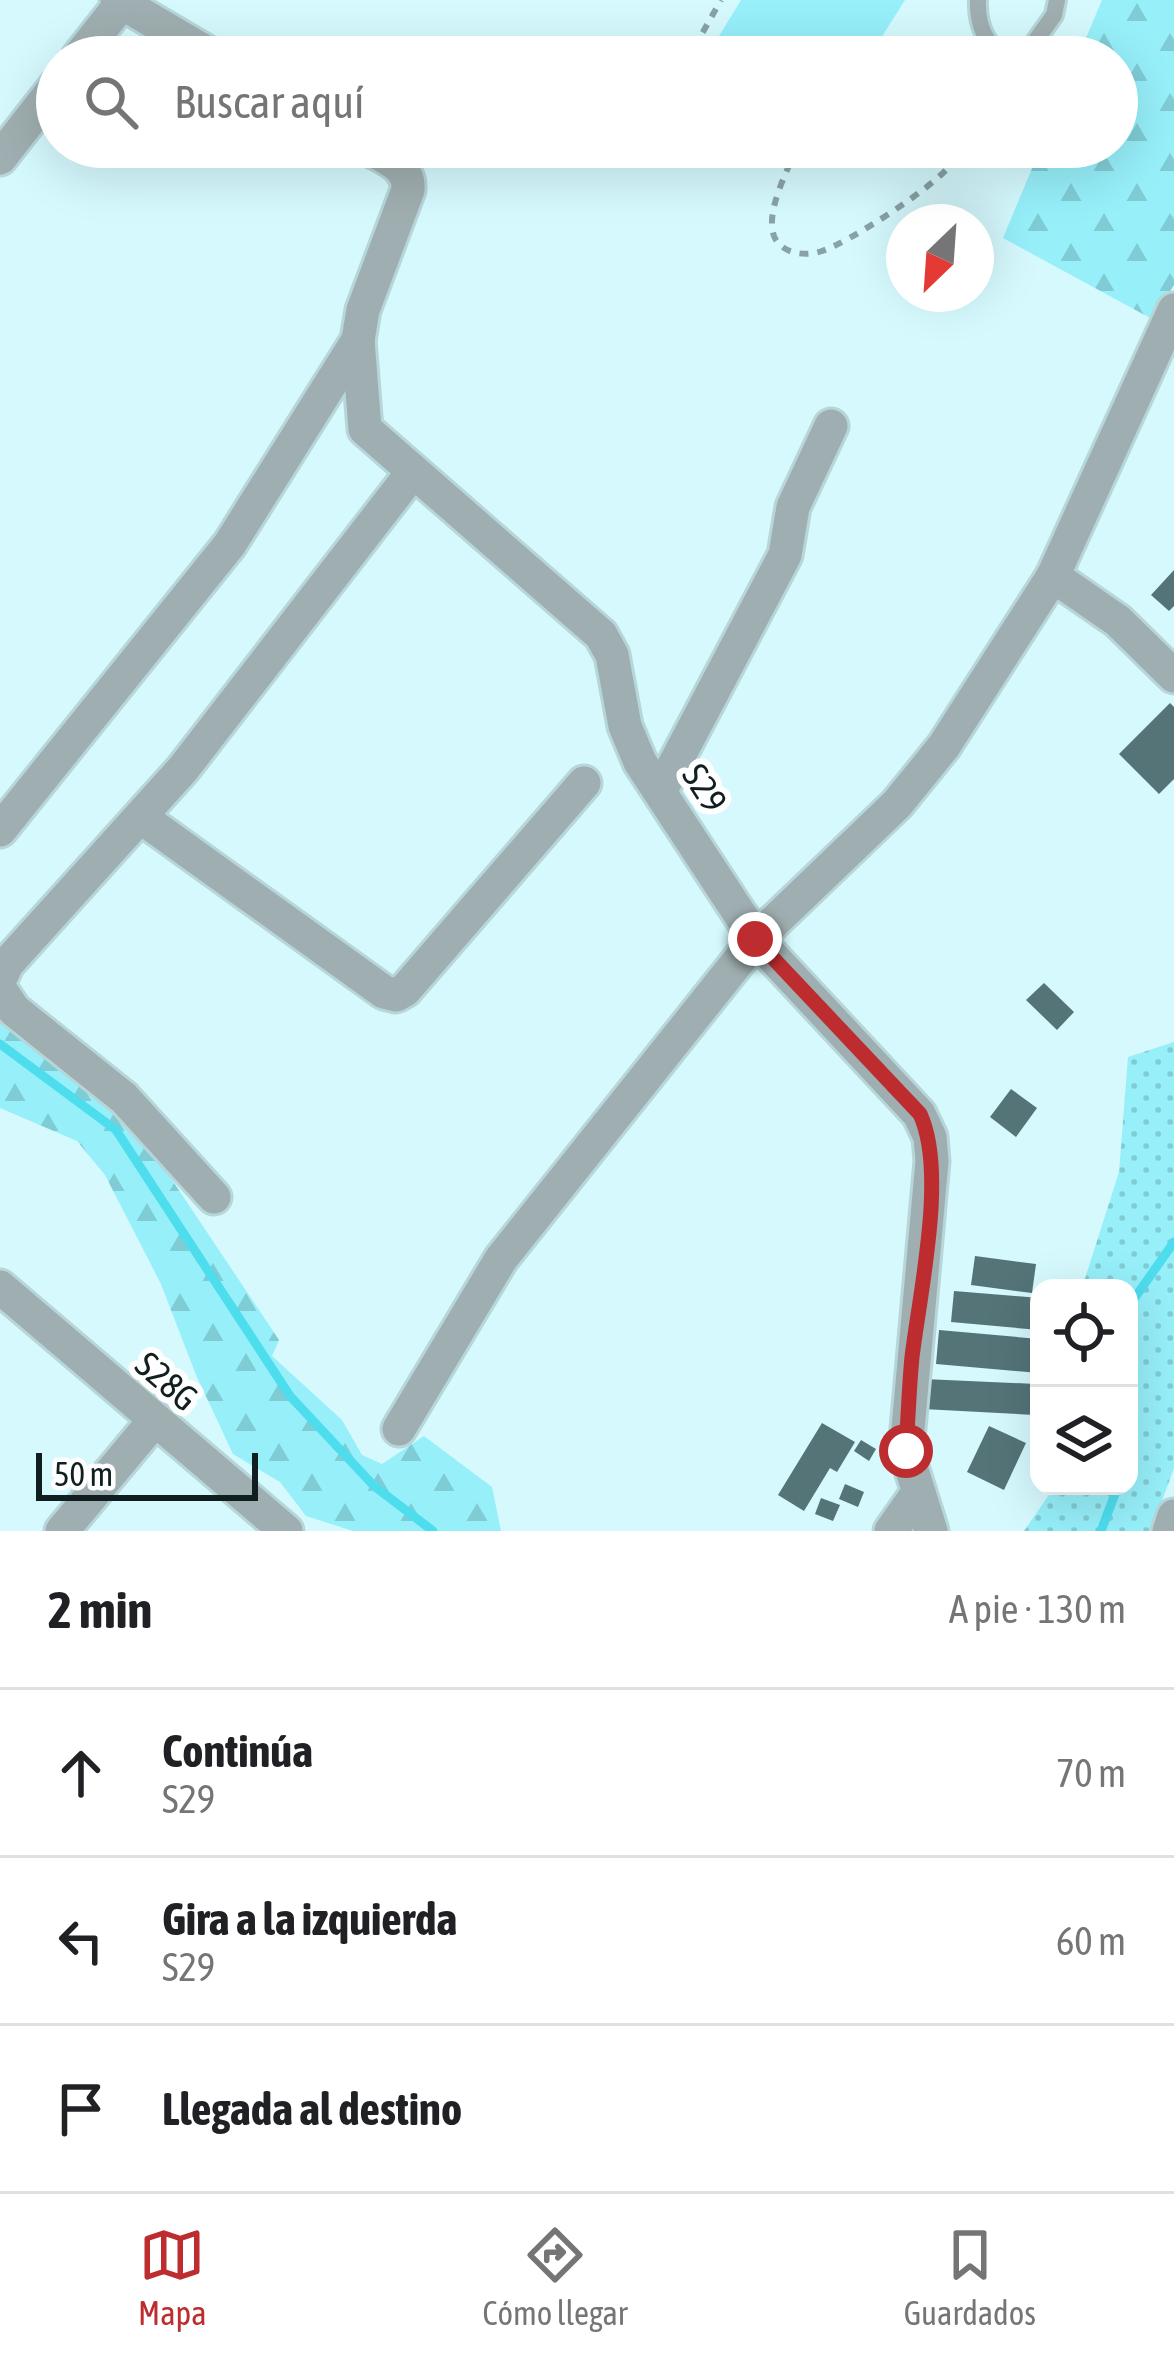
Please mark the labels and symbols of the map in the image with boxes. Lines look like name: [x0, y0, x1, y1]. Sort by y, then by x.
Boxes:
north arrow: [886, 204, 994, 312]
street label: S29: [674, 756, 736, 820]
route end: [728, 912, 782, 966]
street label: S28G: [128, 1343, 206, 1419]
route start: [879, 1424, 933, 1478]
scale bar: [36, 1447, 258, 1500]

